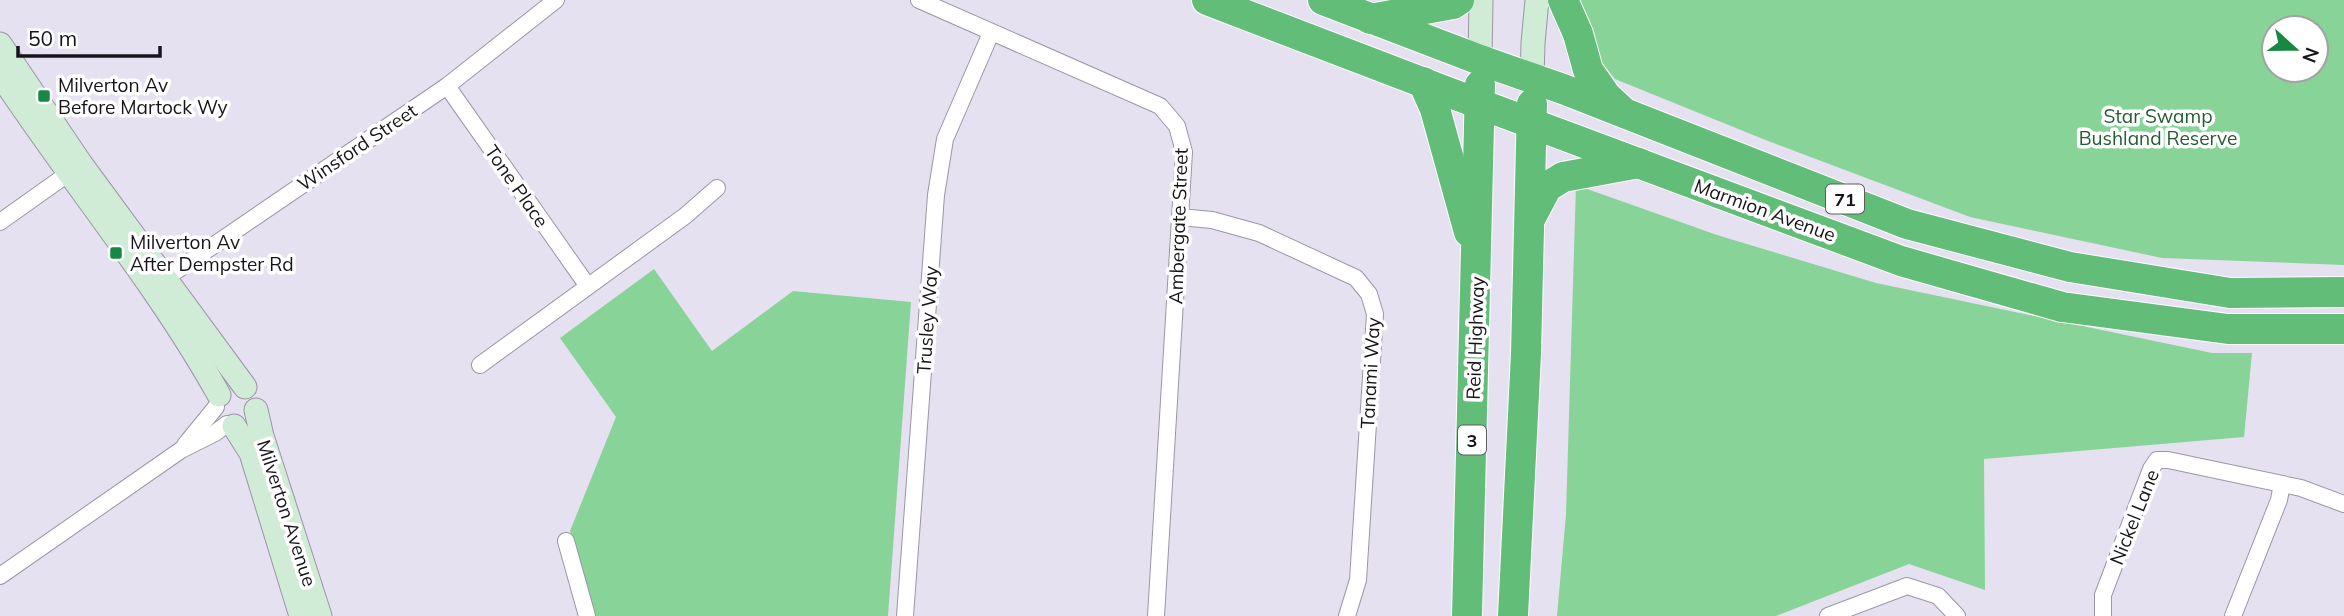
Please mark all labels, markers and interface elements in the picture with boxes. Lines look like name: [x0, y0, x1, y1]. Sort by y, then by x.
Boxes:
scale bar: [18, 14, 159, 58]
north arrow: [2260, 14, 2330, 84]
text: 50 m: [28, 25, 77, 51]
text: N: [2297, 44, 2325, 66]
place label: Milverton Av Before Martock Wy: [58, 73, 228, 119]
marker: Milverton Av Before Martock Wy: [36, 88, 52, 104]
street label: Winsford Street: [293, 98, 422, 196]
park label: Star Swamp Bushland Reserve: [2079, 104, 2237, 150]
street label: Tone Place: [480, 140, 554, 232]
street label: Ambergate Street: [1163, 147, 1193, 305]
street label: Marmion Avenue: [1691, 173, 1839, 247]
road number: 71: [1826, 184, 1864, 214]
place label: Milverton Av After Dempster Rd: [130, 230, 294, 276]
marker: Milverton Av After Dempster Rd: [108, 245, 124, 261]
street label: Trusley Way: [911, 265, 943, 375]
street label: Reid Highway: [1461, 276, 1489, 400]
street label: Tanami Way: [1355, 317, 1385, 429]
road number: 3: [1458, 426, 1486, 454]
street label: Milverton Avenue: [252, 437, 322, 589]
street label: Nickel Lane: [2104, 466, 2164, 568]

